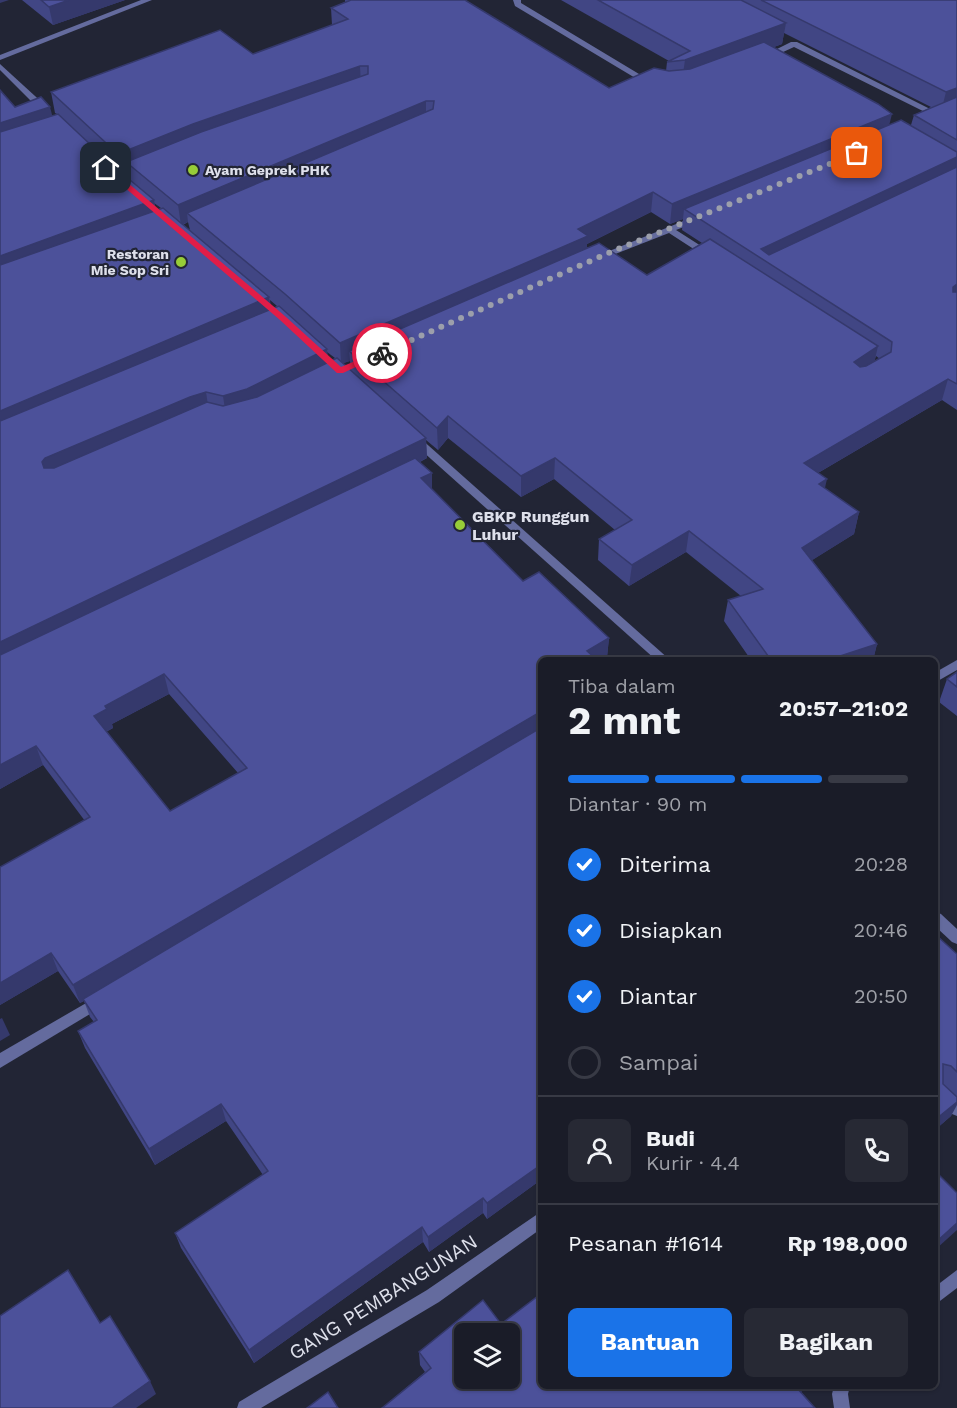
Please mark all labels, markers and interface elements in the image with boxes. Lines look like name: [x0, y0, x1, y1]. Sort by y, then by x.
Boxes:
pin: [831, 127, 882, 178]
icon: bag: [840, 136, 873, 169]
pin: [80, 142, 131, 193]
icon: home: [89, 151, 122, 184]
place label: Ayam Geprek PHK: [205, 162, 330, 178]
marker: Ayam Geprek PHK: [186, 163, 200, 177]
place label: Restoran Mie Sop Sri: [91, 246, 169, 278]
marker: Restoran Mie Sop Sri: [174, 255, 188, 269]
courier: [352, 323, 412, 383]
icon: bike: [366, 337, 399, 370]
place label: GBKP Runggun Luhur: [472, 507, 589, 544]
marker: GBKP Runggun Luhur: [453, 518, 467, 532]
text: Tiba dalam: [568, 674, 676, 698]
text: 20:57–21:02: [779, 696, 908, 721]
text: 2 mnt: [568, 698, 680, 743]
text: Diantar · 90 m: [568, 792, 707, 816]
icon: check: [568, 848, 601, 881]
text: Diterima: [619, 852, 711, 877]
text: 20:28: [854, 852, 908, 876]
icon: check: [568, 914, 601, 947]
text: Disiapkan: [619, 918, 723, 943]
text: 20:46: [854, 918, 908, 942]
icon: check: [568, 980, 601, 1013]
text: Diantar: [619, 984, 697, 1009]
text: 20:50: [854, 984, 908, 1008]
text: Sampai: [619, 1050, 698, 1075]
button: person: [568, 1119, 631, 1182]
button: phone: [845, 1119, 908, 1182]
text: Budi: [646, 1126, 695, 1151]
text: Kurir · 4.4: [646, 1151, 740, 1175]
street label: GANG PEMBANGUNAN: [284, 1229, 482, 1365]
text: Pesanan #1614: [568, 1231, 723, 1256]
text: Rp 198,000: [787, 1231, 908, 1256]
button: Bantuan: [568, 1308, 732, 1377]
button: Bagikan: [744, 1308, 908, 1377]
map controls: [454, 1323, 520, 1389]
button: layers: [454, 1323, 520, 1389]

